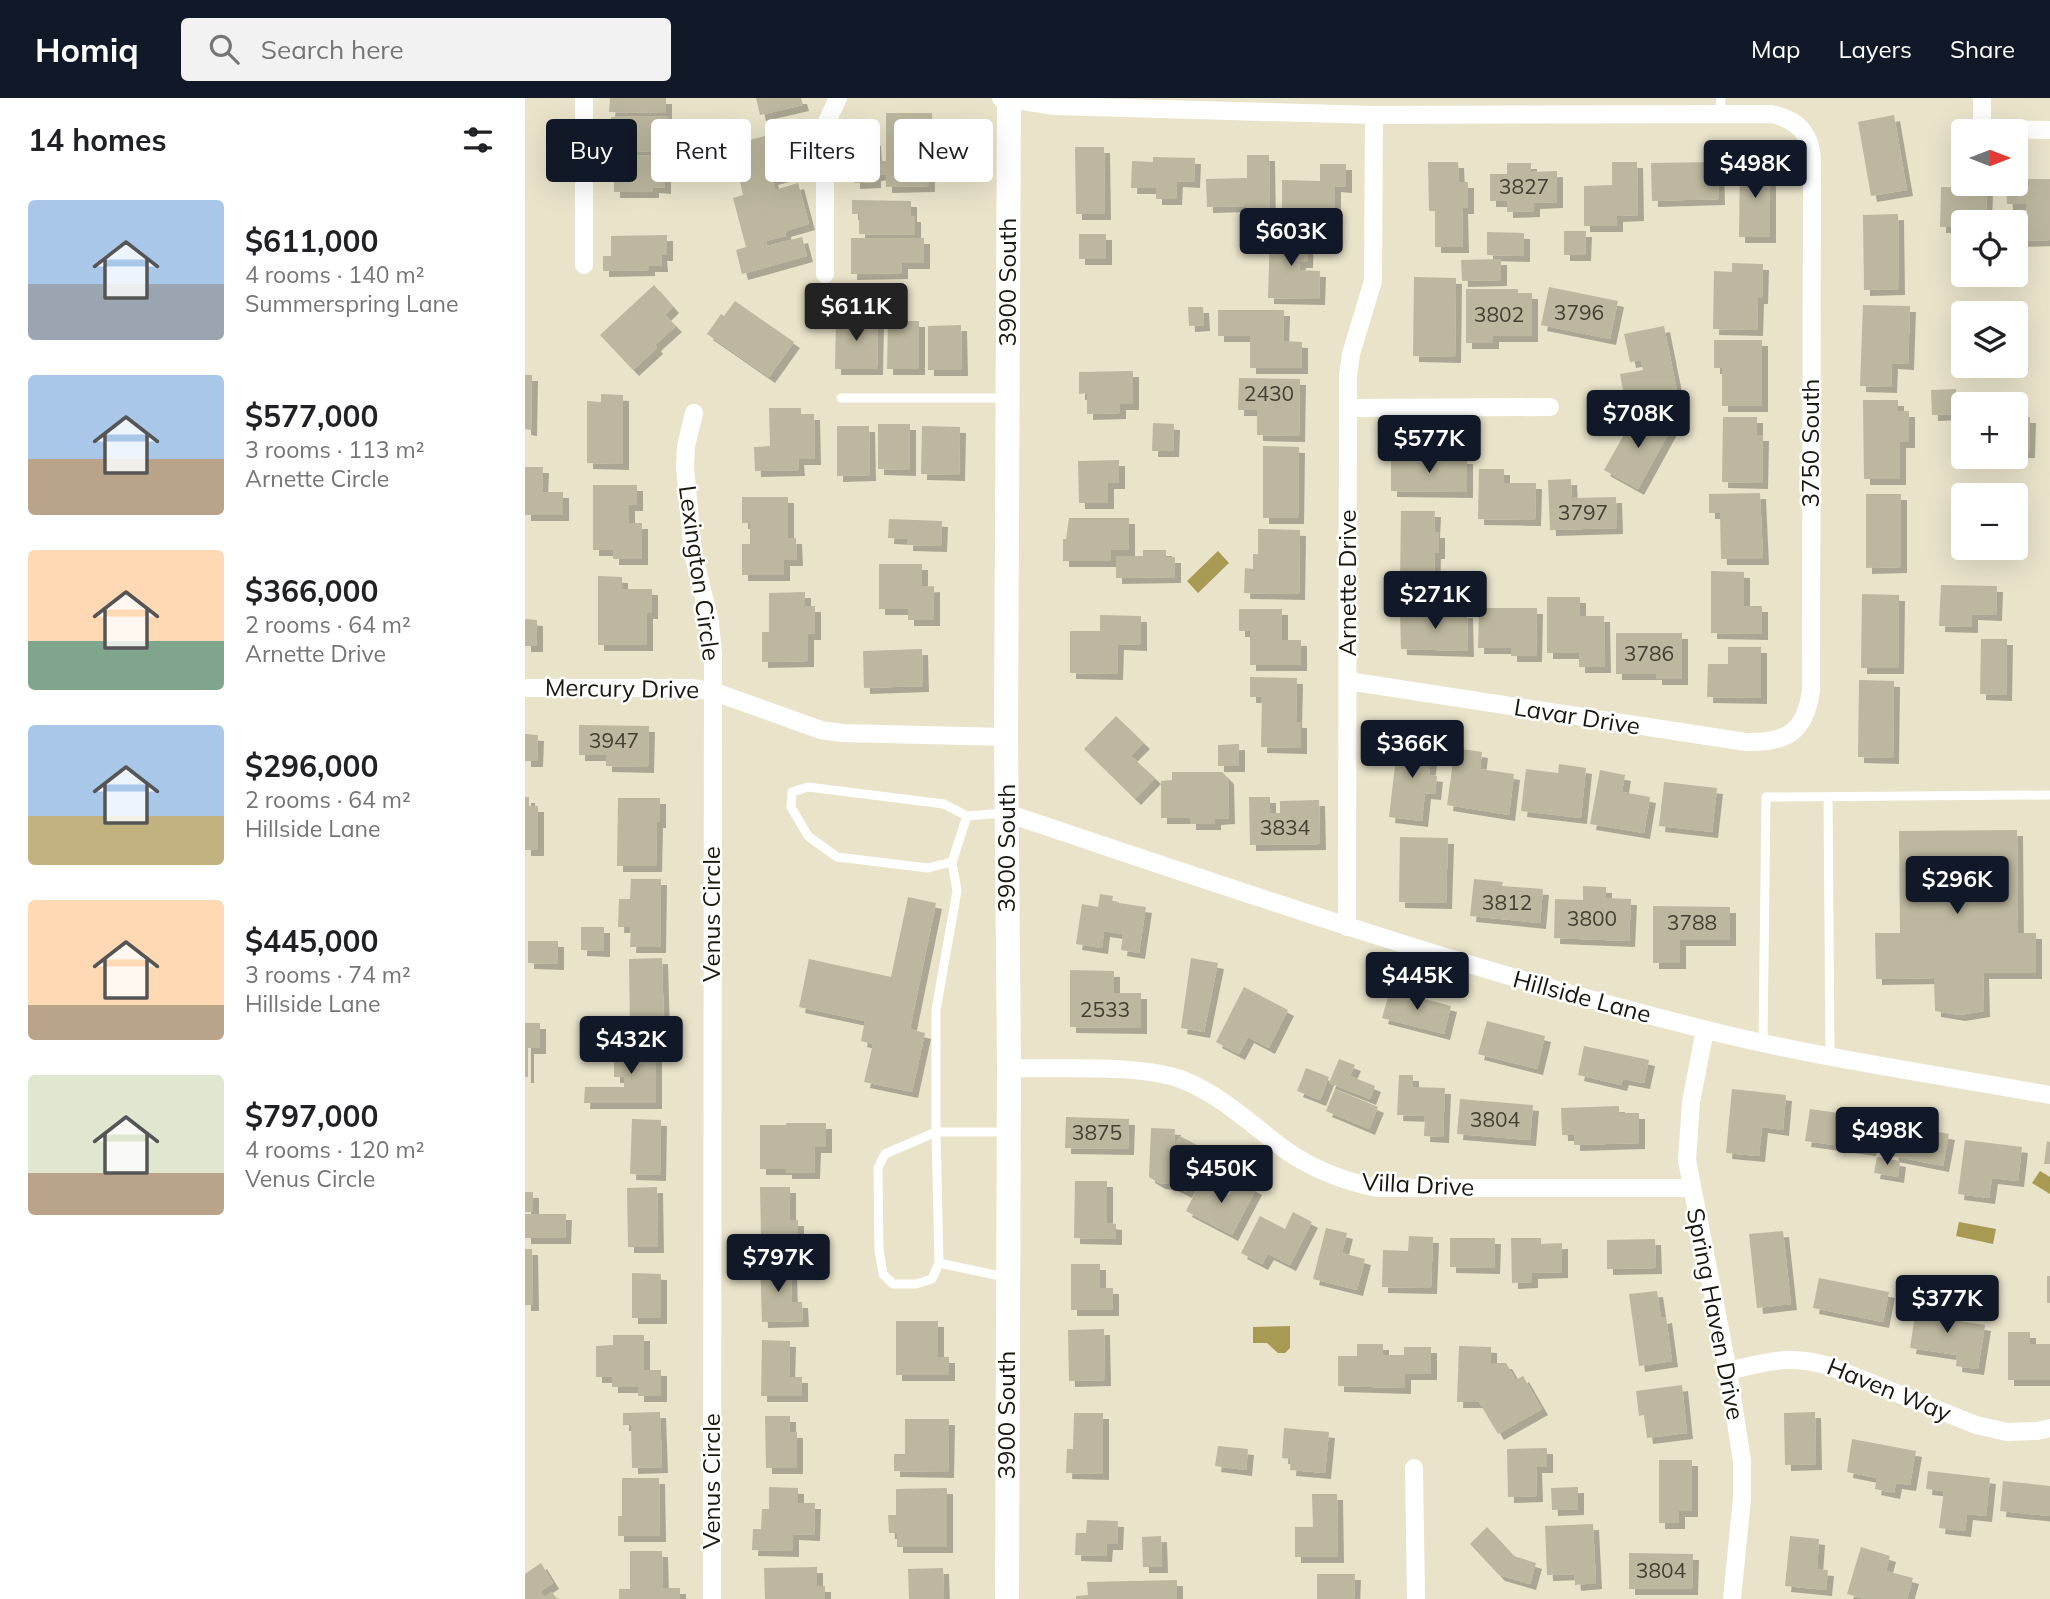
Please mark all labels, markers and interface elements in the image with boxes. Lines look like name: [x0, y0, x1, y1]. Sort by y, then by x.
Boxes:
search box: [181, 18, 671, 81]
text: Homiq: [35, 29, 139, 70]
icon: search: [205, 30, 243, 68]
text: Search here: [261, 33, 404, 66]
text: Map: [1751, 34, 1800, 64]
text: Layers: [1838, 34, 1912, 64]
text: Share: [1950, 34, 2015, 64]
chip: Buy: [546, 119, 637, 182]
chip: Rent: [651, 119, 751, 182]
chip: Filters: [765, 119, 880, 182]
chip: New: [894, 119, 993, 182]
north arrow: [1951, 119, 2028, 196]
map controls: [1951, 119, 2028, 560]
text: 14 homes: [28, 121, 167, 159]
icon: filters: [459, 121, 497, 159]
pin: $498K: [1706, 140, 1804, 200]
text: $498K: [1720, 148, 1790, 177]
house number: 3827: [1499, 173, 1549, 199]
pin: $603K: [1242, 208, 1340, 268]
button: locate: [1951, 210, 2028, 287]
text: $603K: [1256, 216, 1326, 245]
street label: 3900 South: [992, 218, 1022, 346]
text: $611,000: [245, 222, 378, 260]
icon: home: [84, 228, 168, 312]
text: 4 rooms · 140 m²: [245, 260, 425, 289]
pin: $611K: [807, 284, 905, 343]
text: Summerspring Lane: [245, 289, 458, 318]
text: $611K: [821, 291, 891, 320]
house number: 3796: [1554, 299, 1604, 325]
house number: 3802: [1474, 301, 1524, 327]
button: layers: [1951, 301, 2028, 378]
street label: 3750 South: [1795, 379, 1825, 507]
house number: 2430: [1244, 380, 1294, 406]
pin: $708K: [1589, 390, 1687, 450]
button: +: [1951, 392, 2028, 469]
text: $577,000: [245, 397, 378, 435]
text: $708K: [1603, 398, 1673, 427]
icon: home: [84, 403, 168, 487]
pin: $577K: [1380, 416, 1478, 475]
text: $577K: [1394, 423, 1464, 452]
text: 3 rooms · 113 m²: [245, 435, 425, 464]
text: Arnette Circle: [245, 464, 389, 493]
street label: Lexington Circle: [673, 483, 727, 662]
button: −: [1951, 483, 2028, 560]
house number: 3797: [1558, 499, 1608, 525]
street label: Arnette Drive: [1332, 509, 1362, 657]
text: $366,000: [245, 572, 378, 610]
pin: $271K: [1386, 572, 1484, 631]
icon: home: [84, 578, 168, 662]
text: $271K: [1400, 579, 1470, 608]
text: 2 rooms · 64 m²: [245, 610, 411, 639]
text: Arnette Drive: [245, 639, 386, 668]
house number: 3786: [1624, 640, 1674, 666]
street label: Mercury Drive: [545, 672, 699, 704]
street label: Lavar Drive: [1512, 691, 1642, 741]
pin: $366K: [1363, 720, 1461, 780]
house number: 3947: [589, 727, 639, 753]
text: $366K: [1377, 728, 1447, 757]
text: $296,000: [245, 747, 378, 785]
icon: home: [84, 753, 168, 837]
street label: 3900 South: [991, 784, 1021, 912]
text: 2 rooms · 64 m²: [245, 785, 411, 814]
text: Hillside Lane: [245, 814, 381, 843]
house number: 3834: [1260, 814, 1311, 840]
street label: Venus Circle: [696, 846, 726, 982]
pin: $296K: [1908, 856, 2006, 916]
text: $296K: [1922, 864, 1992, 893]
house number: 3812: [1482, 889, 1532, 915]
house number: 3800: [1567, 905, 1617, 931]
house number: 3788: [1667, 909, 1717, 935]
text: $445,000: [245, 922, 378, 960]
icon: home: [84, 928, 168, 1012]
pin: $445K: [1368, 953, 1466, 1012]
text: 3 rooms · 74 m²: [245, 960, 411, 989]
text: $445K: [1382, 960, 1452, 989]
street label: Hillside Lane: [1510, 963, 1654, 1029]
text: Hillside Lane: [245, 989, 381, 1018]
house number: 2533: [1080, 996, 1130, 1022]
pin: $432K: [582, 1016, 680, 1076]
text: $432K: [596, 1024, 666, 1053]
text: $797,000: [245, 1097, 378, 1135]
icon: home: [84, 1103, 168, 1187]
house number: 3804: [1470, 1106, 1521, 1132]
pin: $498K: [1838, 1108, 1936, 1167]
text: $498K: [1852, 1115, 1922, 1144]
house number: 3875: [1072, 1119, 1122, 1145]
text: 4 rooms · 120 m²: [245, 1135, 425, 1164]
pin: $450K: [1172, 1146, 1270, 1205]
text: $450K: [1186, 1153, 1256, 1182]
text: Venus Circle: [245, 1164, 375, 1193]
street label: Villa Drive: [1361, 1166, 1475, 1202]
street label: Spring Haven Drive: [1681, 1205, 1751, 1422]
pin: $797K: [729, 1234, 827, 1294]
text: $797K: [743, 1242, 813, 1271]
pin: $377K: [1898, 1276, 1996, 1335]
text: $377K: [1912, 1283, 1982, 1312]
street label: 3900 South: [991, 1351, 1021, 1479]
street label: Haven Way: [1823, 1351, 1956, 1428]
street label: Venus Circle: [696, 1413, 726, 1549]
house number: 3804: [1636, 1557, 1687, 1583]

